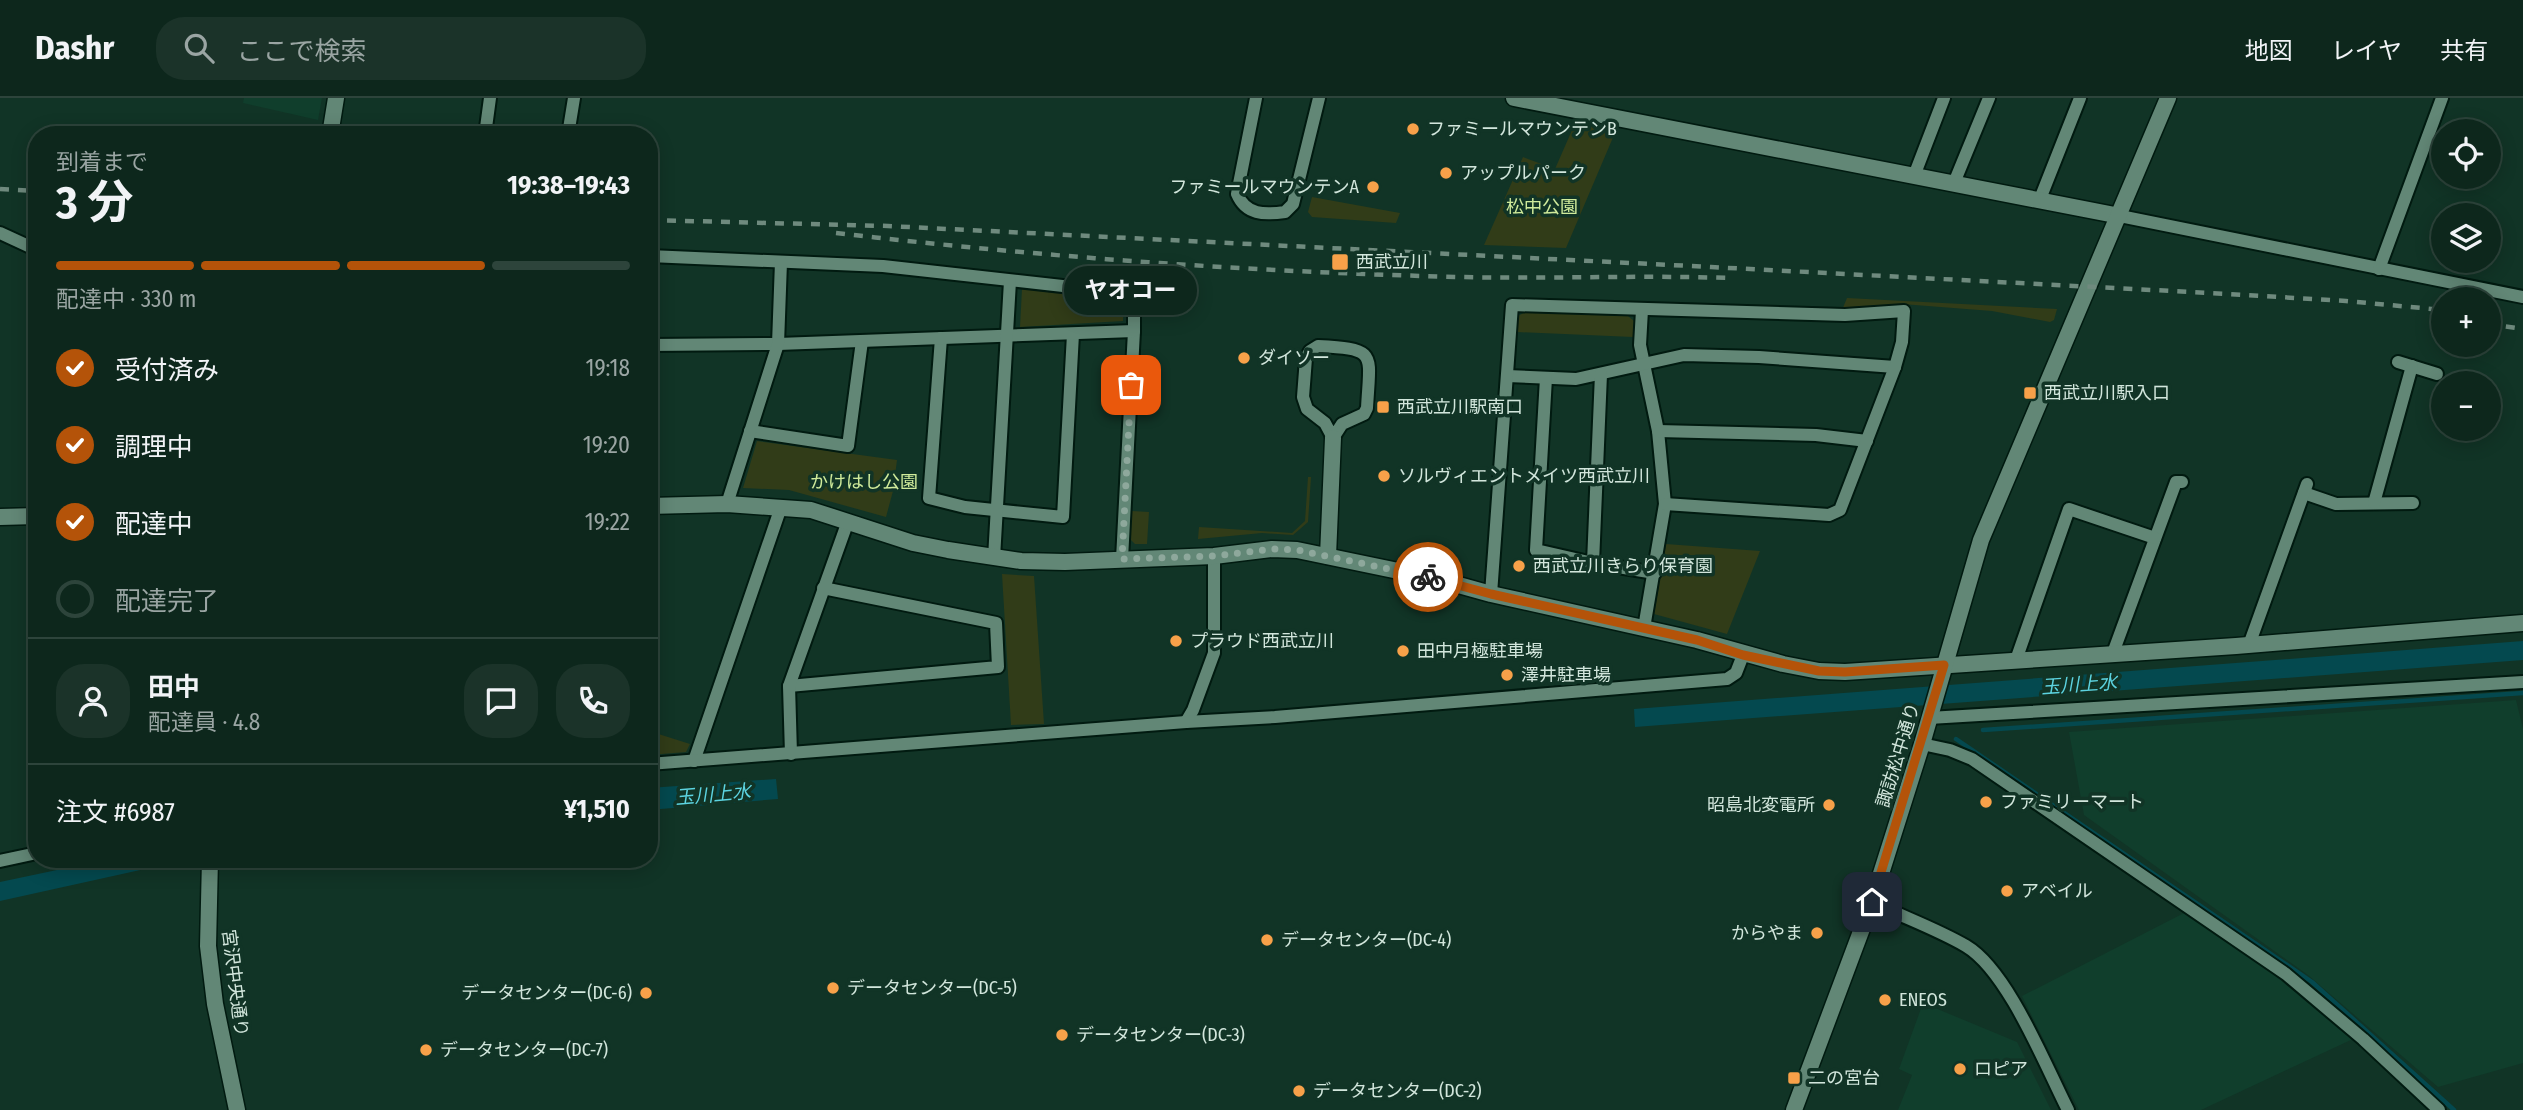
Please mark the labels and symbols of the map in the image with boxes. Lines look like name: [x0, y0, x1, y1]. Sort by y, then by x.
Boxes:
place label: ファミールマウンテンB: [1427, 118, 1617, 140]
marker: ファミールマウンテンB: [1405, 121, 1421, 137]
place label: アップルパーク: [1460, 162, 1586, 184]
marker: アップルパーク: [1438, 165, 1454, 181]
place label: ファミールマウンテンA: [1170, 176, 1360, 198]
marker: ファミールマウンテンA: [1365, 179, 1381, 195]
park label: 松中公園: [1506, 196, 1578, 218]
place label: 西武立川: [1356, 251, 1428, 273]
marker: 西武立川: [1330, 252, 1350, 272]
callout: ヤオコー: [1064, 266, 1198, 315]
place label: ダイソー: [1258, 347, 1330, 369]
marker: ダイソー: [1236, 350, 1252, 366]
pin: [1101, 355, 1161, 415]
place label: 西武立川駅入口: [2044, 382, 2170, 404]
marker: 西武立川駅入口: [2022, 385, 2038, 401]
place label: 西武立川駅南口: [1397, 396, 1523, 418]
marker: 西武立川駅南口: [1375, 399, 1391, 415]
place label: ソルヴィエントメイツ西武立川: [1398, 465, 1650, 487]
marker: ソルヴィエントメイツ西武立川: [1376, 468, 1392, 484]
park label: かけはし公園: [810, 471, 918, 493]
courier: [1393, 542, 1463, 612]
place label: 西武立川きらり保育園: [1533, 555, 1713, 577]
marker: 西武立川きらり保育園: [1511, 558, 1527, 574]
place label: プラウド西武立川: [1190, 630, 1334, 652]
marker: プラウド西武立川: [1168, 633, 1184, 649]
place label: 田中月極駐車場: [1417, 640, 1543, 662]
marker: 田中月極駐車場: [1395, 643, 1411, 659]
place label: 澤井駐車場: [1521, 664, 1611, 686]
marker: 澤井駐車場: [1499, 667, 1515, 683]
water label: 玉川上水: [2040, 670, 2120, 699]
street label: 諏訪松中通り: [1872, 700, 1924, 810]
water label: 玉川上水: [674, 780, 754, 809]
place label: ファミリーマート: [2000, 791, 2144, 813]
place label: 昭島北変電所: [1707, 794, 1815, 816]
marker: ファミリーマート: [1978, 794, 1994, 810]
marker: 昭島北変電所: [1821, 797, 1837, 813]
pin: [1842, 872, 1902, 932]
place label: アベイル: [2021, 880, 2093, 902]
marker: アベイル: [1999, 883, 2015, 899]
place label: からやま: [1731, 922, 1803, 944]
marker: からやま: [1809, 925, 1825, 941]
street label: 宮沢中央通り: [218, 928, 252, 1038]
place label: データセンター(DC-4): [1281, 929, 1451, 951]
marker: データセンター(DC-4): [1259, 932, 1275, 948]
place label: データセンター(DC-5): [847, 977, 1017, 999]
marker: データセンター(DC-5): [825, 980, 841, 996]
place label: データセンター(DC-6): [461, 982, 632, 1004]
marker: データセンター(DC-6): [638, 985, 654, 1001]
place label: ENEOS: [1899, 989, 1947, 1011]
marker: ENEOS: [1877, 992, 1893, 1008]
place label: データセンター(DC-3): [1076, 1024, 1245, 1046]
marker: データセンター(DC-3): [1054, 1027, 1070, 1043]
place label: データセンター(DC-7): [440, 1039, 608, 1061]
marker: データセンター(DC-7): [418, 1042, 434, 1058]
place label: ロピア: [1974, 1058, 2028, 1080]
marker: ロピア: [1952, 1061, 1968, 1077]
place label: 二の宮台: [1808, 1067, 1880, 1089]
marker: 二の宮台: [1786, 1070, 1802, 1086]
place label: データセンター(DC-2): [1313, 1080, 1482, 1102]
marker: データセンター(DC-2): [1291, 1083, 1307, 1099]

